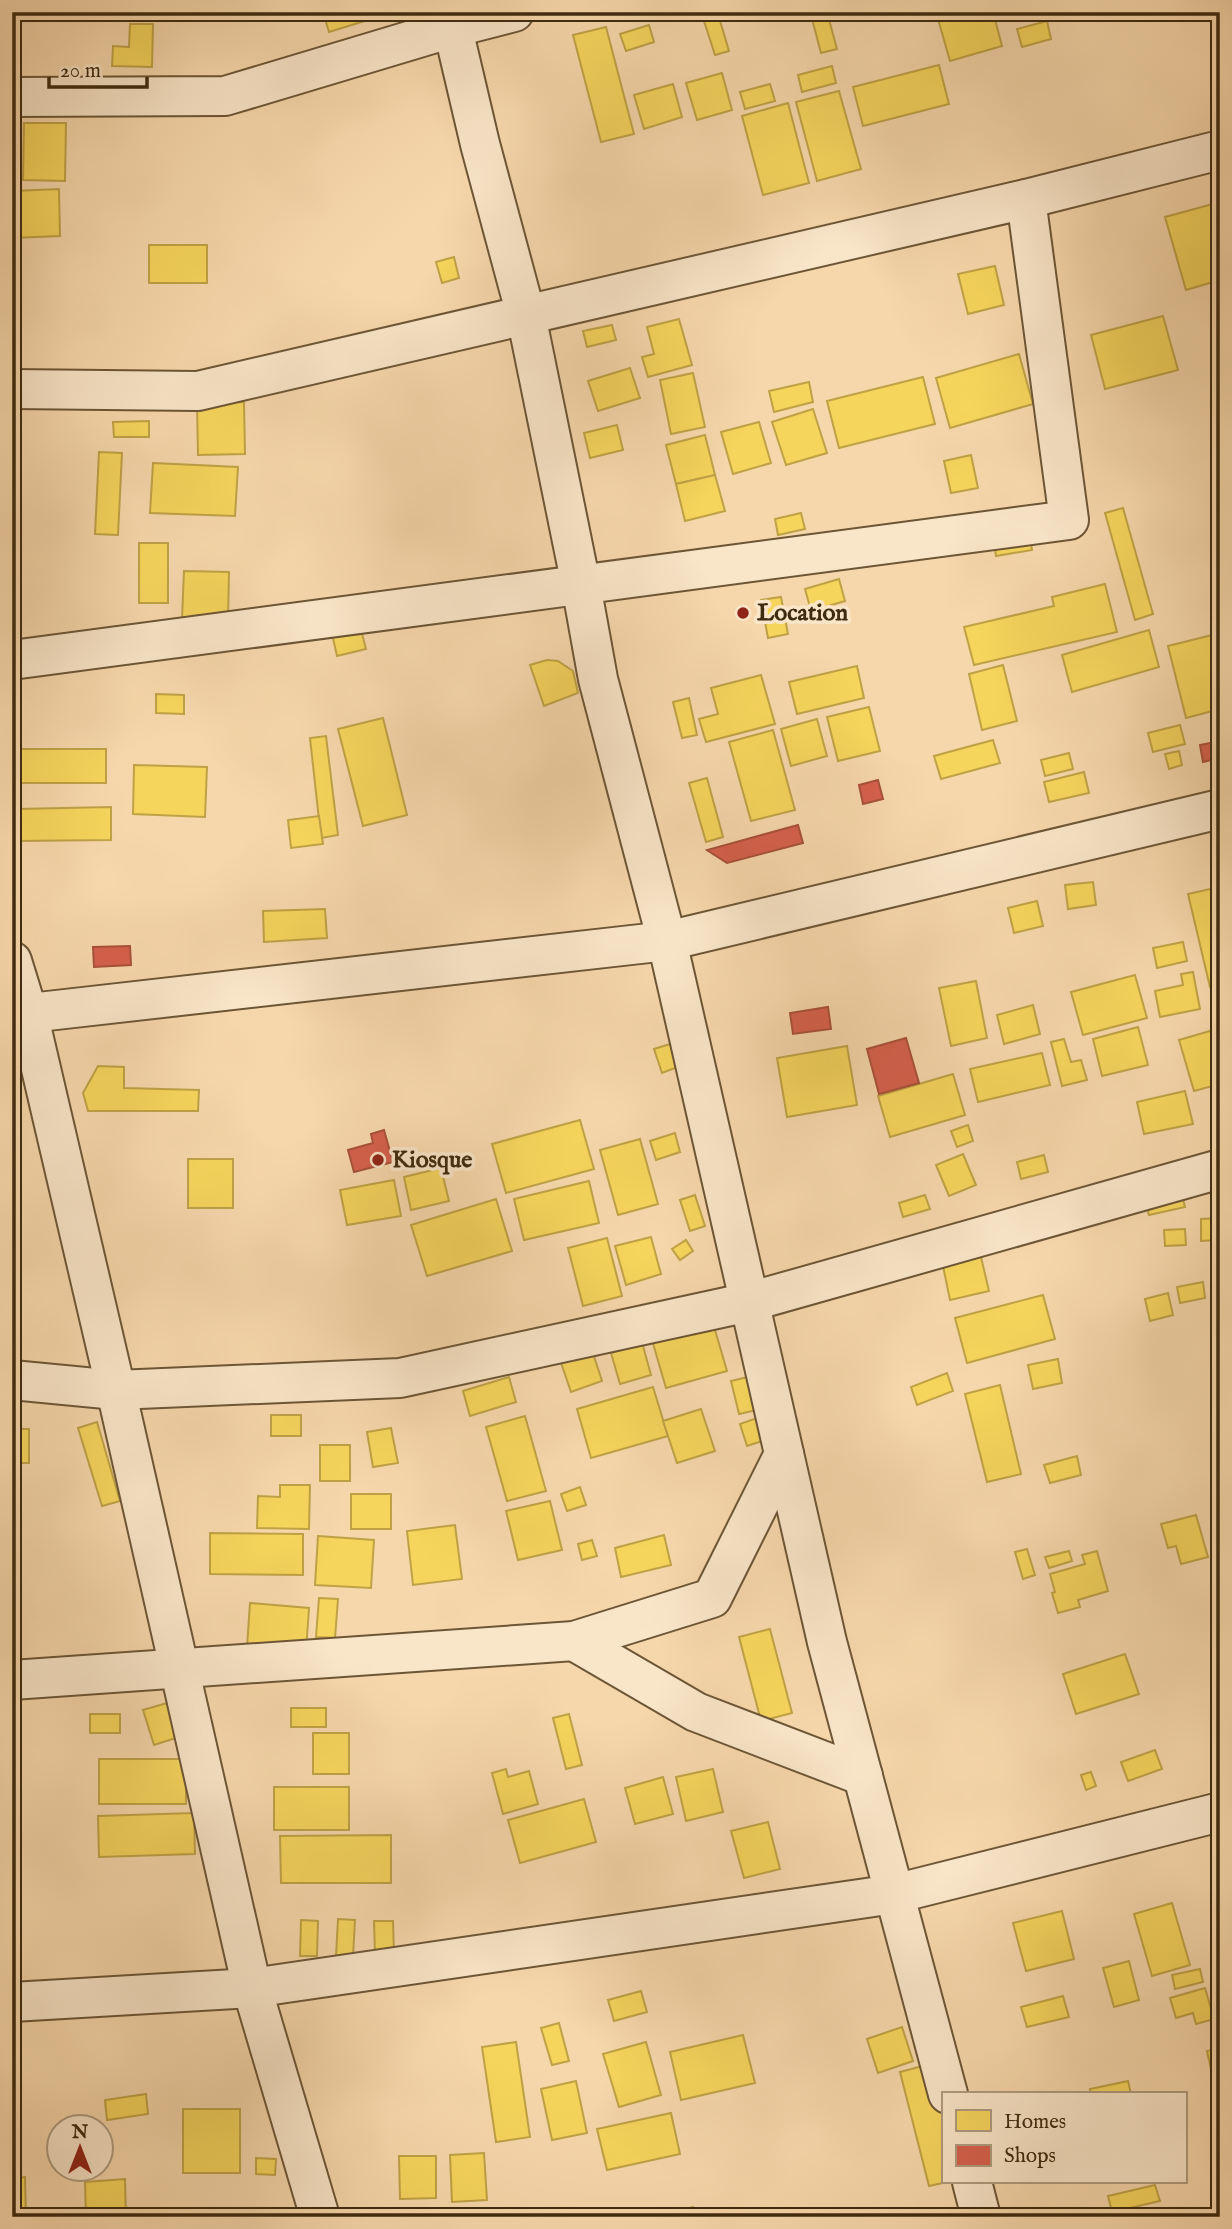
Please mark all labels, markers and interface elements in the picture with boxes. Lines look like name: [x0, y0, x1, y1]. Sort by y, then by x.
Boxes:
scale bar: [49, 46, 147, 90]
text: 20 m: [60, 58, 101, 85]
place label: Location: [757, 598, 848, 629]
marker: Location: [735, 605, 751, 621]
place label: Kiosque: [392, 1145, 472, 1176]
marker: Kiosque: [370, 1152, 386, 1168]
legend: [942, 2092, 1186, 2184]
text: Homes: [1004, 2109, 1066, 2136]
north arrow: [46, 2114, 116, 2184]
text: N: [71, 2121, 89, 2145]
text: Shops: [1004, 2143, 1056, 2170]

